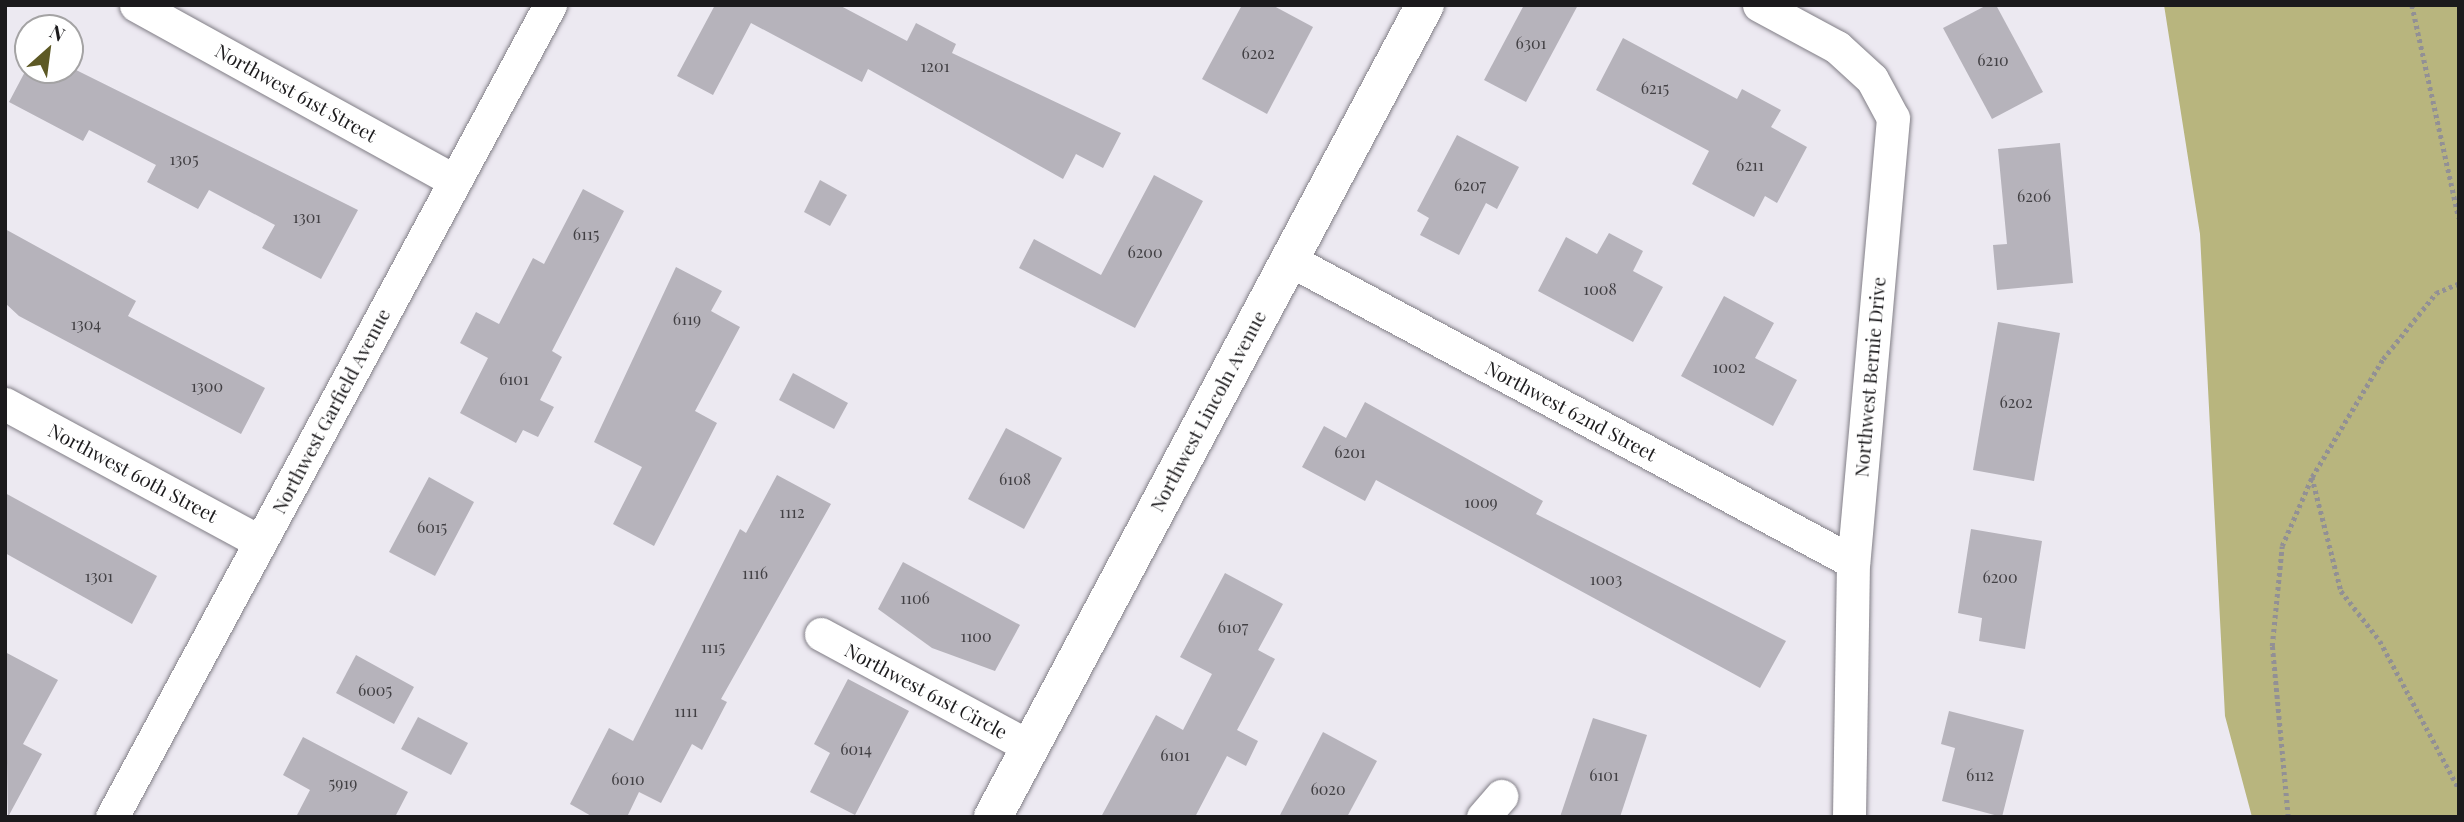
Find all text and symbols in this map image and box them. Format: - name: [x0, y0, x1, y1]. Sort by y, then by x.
- north arrow: [14, 14, 84, 84]
- text: N: [46, 18, 70, 47]
- house number: 6301: [1515, 33, 1547, 53]
- street label: Northwest 61st Street: [211, 39, 381, 147]
- house number: 6202: [1241, 43, 1275, 63]
- house number: 6210: [1977, 50, 2009, 70]
- house number: 1201: [920, 56, 950, 76]
- house number: 6215: [1641, 78, 1669, 98]
- house number: 1305: [169, 149, 199, 169]
- house number: 6211: [1736, 155, 1764, 175]
- house number: 6207: [1454, 175, 1486, 195]
- house number: 6206: [2017, 186, 2051, 206]
- house number: 1301: [293, 207, 321, 227]
- house number: 6115: [573, 224, 599, 244]
- house number: 6200: [1127, 242, 1163, 262]
- street label: Northwest Bernie Drive: [1850, 276, 1890, 478]
- house number: 1008: [1583, 279, 1617, 299]
- street label: Northwest Garfield Avenue: [267, 304, 395, 518]
- street label: Northwest Lincoln Avenue: [1145, 306, 1271, 516]
- house number: 6119: [673, 309, 701, 329]
- house number: 1304: [71, 314, 101, 334]
- street label: Northwest 62nd Street: [1481, 356, 1661, 466]
- house number: 1002: [1713, 357, 1745, 377]
- house number: 6101: [499, 369, 529, 389]
- house number: 1300: [191, 376, 223, 396]
- house number: 6202: [1999, 392, 2033, 412]
- street label: Northwest 60th Street: [44, 419, 222, 527]
- house number: 6201: [1334, 442, 1366, 462]
- house number: 6108: [999, 469, 1031, 489]
- house number: 1009: [1464, 492, 1498, 512]
- house number: 1112: [779, 502, 805, 522]
- house number: 6015: [417, 517, 447, 537]
- house number: 1116: [742, 563, 768, 583]
- house number: 1301: [85, 566, 113, 586]
- house number: 6200: [1982, 567, 2018, 587]
- house number: 1003: [1590, 569, 1622, 589]
- house number: 1106: [900, 588, 930, 608]
- house number: 6107: [1218, 617, 1248, 637]
- house number: 1100: [960, 626, 992, 646]
- house number: 1115: [701, 637, 725, 657]
- street label: Northwest 61st Circle: [841, 638, 1011, 744]
- house number: 6005: [358, 680, 392, 700]
- house number: 1111: [674, 701, 698, 721]
- house number: 6014: [840, 739, 872, 759]
- house number: 6101: [1160, 745, 1190, 765]
- house number: 6101: [1589, 765, 1619, 785]
- house number: 6112: [1966, 765, 1994, 785]
- house number: 6010: [611, 769, 645, 789]
- house number: 5919: [329, 773, 357, 793]
- house number: 6020: [1310, 779, 1346, 799]

